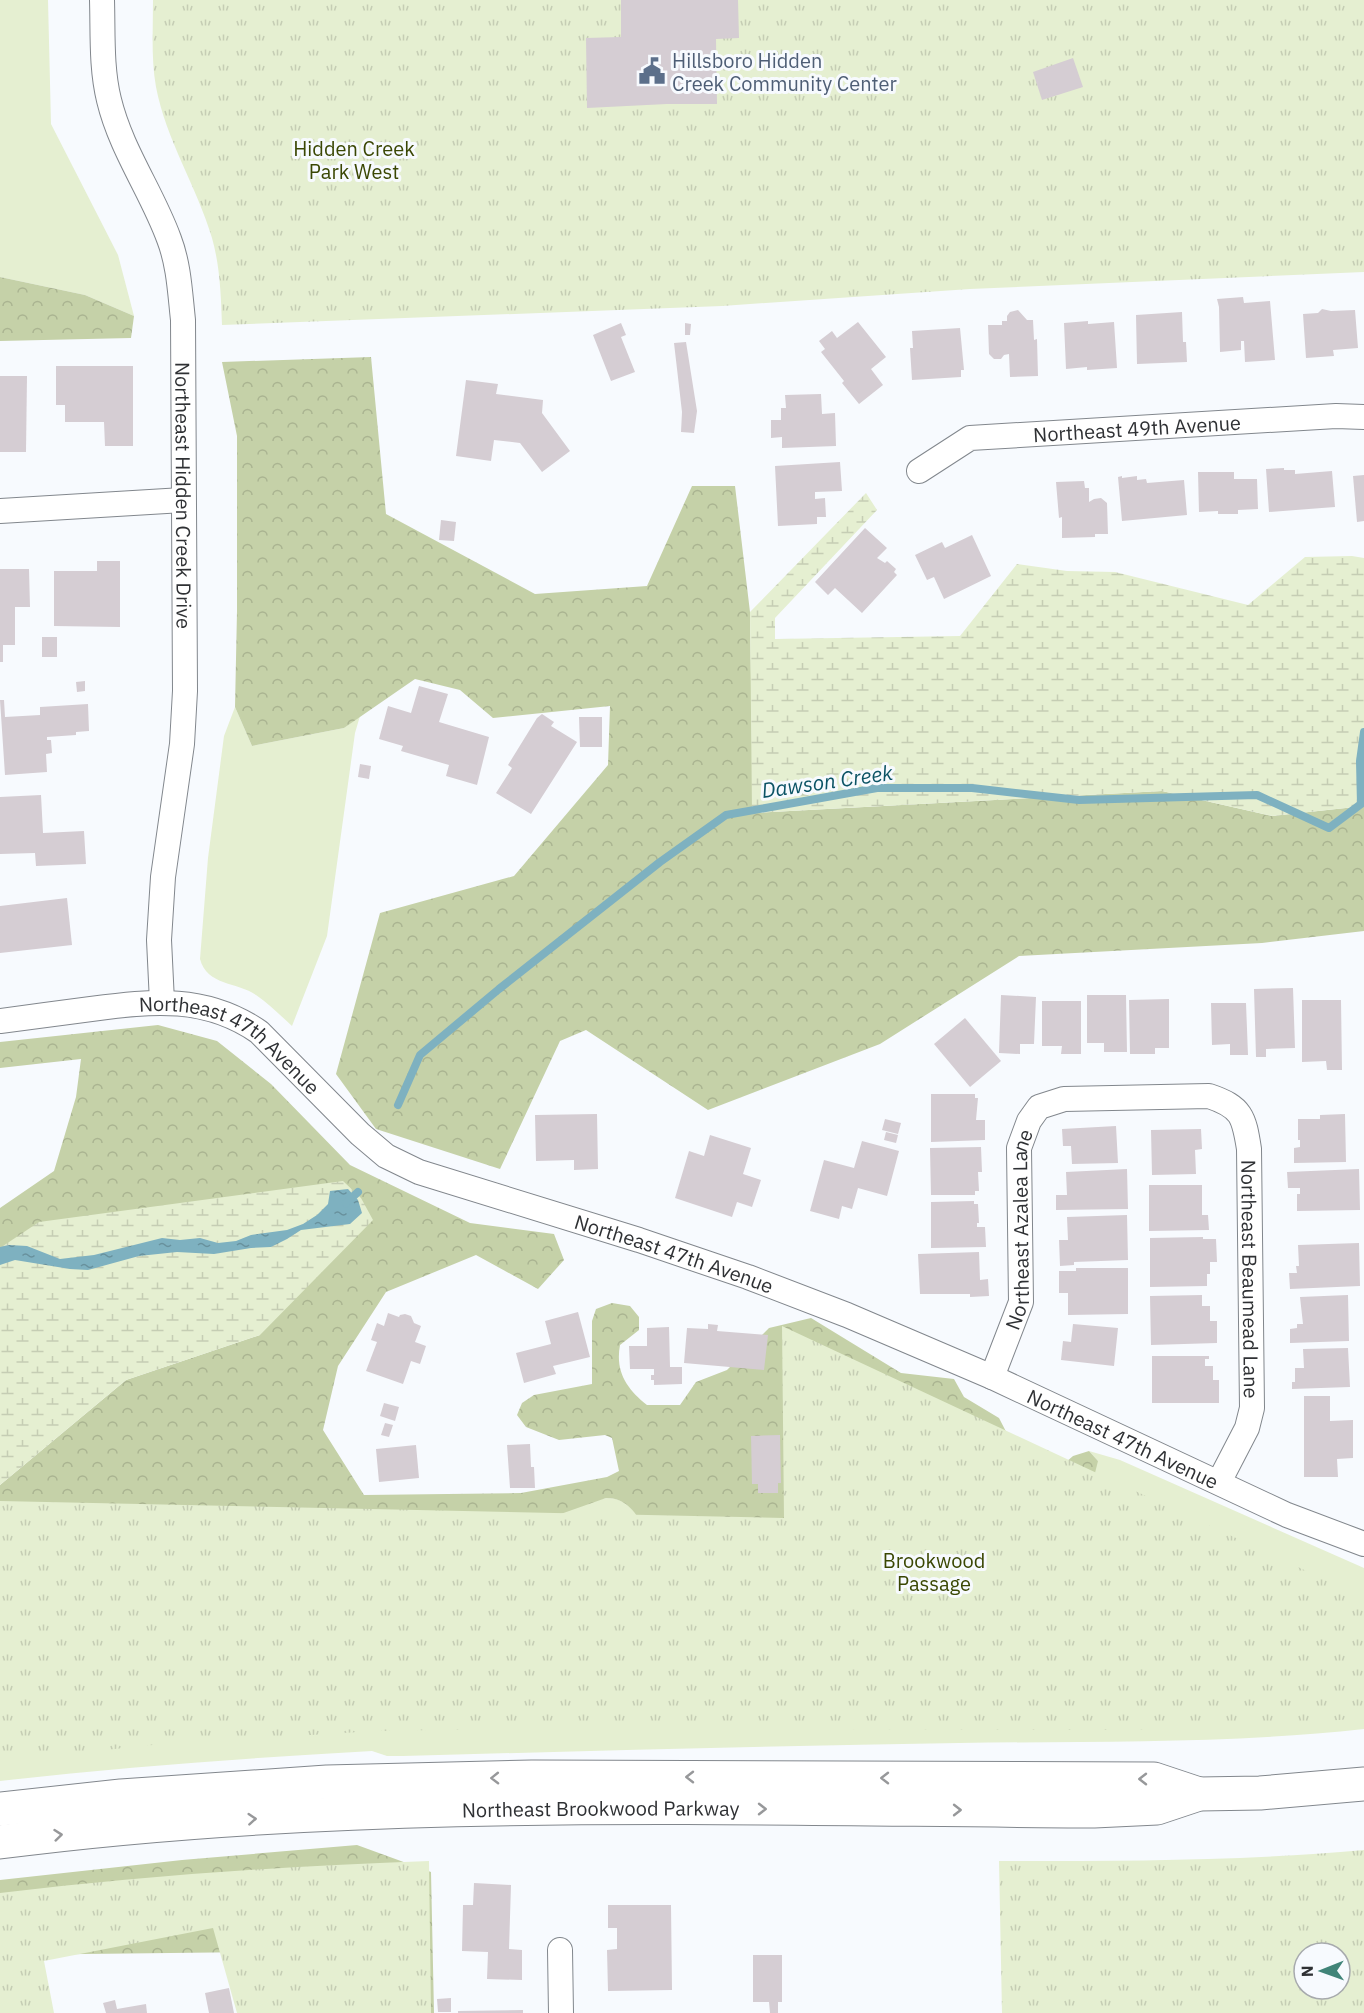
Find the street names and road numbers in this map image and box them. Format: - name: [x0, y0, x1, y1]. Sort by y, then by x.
- street label: Northeast Hidden Creek Drive: [170, 362, 198, 629]
- street label: Northeast 49th Avenue: [1032, 408, 1242, 448]
- street label: Northeast 47th Avenue: [138, 989, 326, 1100]
- street label: Northeast Azalea Lane: [998, 1125, 1038, 1333]
- street label: Northeast Beaumead Lane: [1236, 1159, 1265, 1399]
- street label: Northeast 47th Avenue: [571, 1207, 778, 1299]
- street label: Northeast 47th Avenue: [1023, 1382, 1223, 1495]
- street label: Northeast Brookwood Parkway: [461, 1794, 740, 1823]

